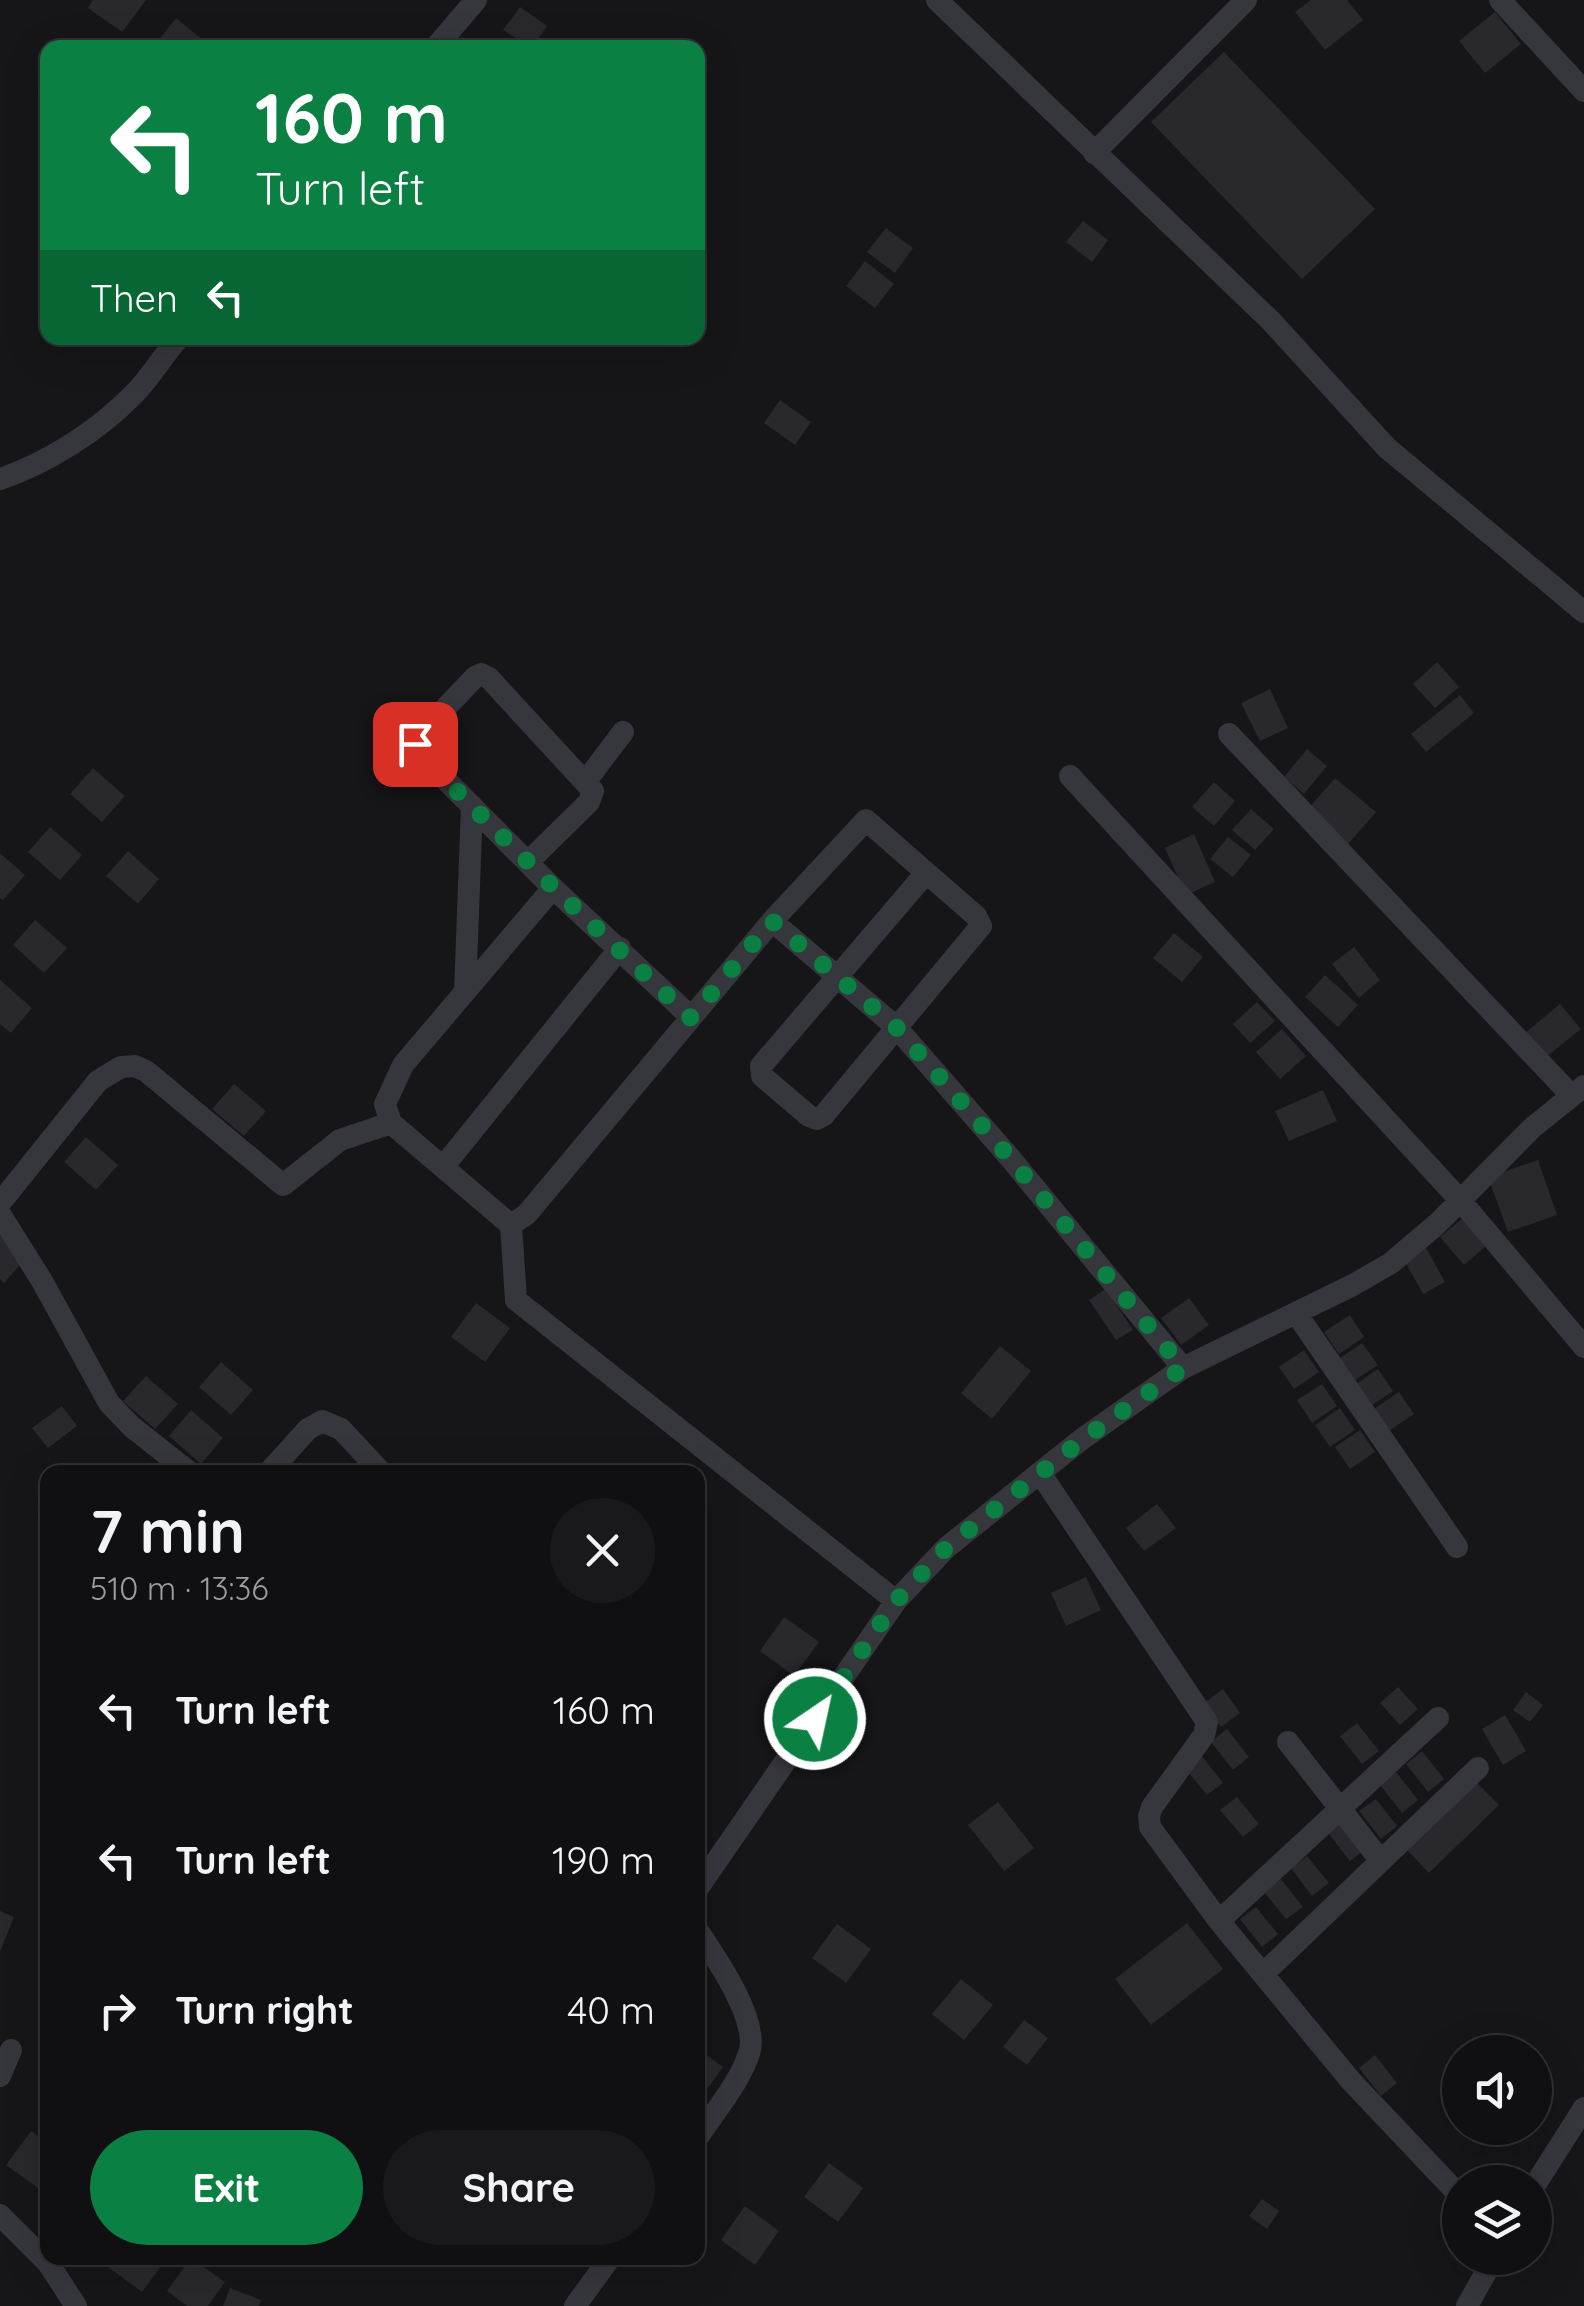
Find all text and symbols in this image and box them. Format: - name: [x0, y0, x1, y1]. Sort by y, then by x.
- text: 160 m: [255, 73, 448, 161]
- icon: left: [90, 80, 220, 210]
- text: Turn left: [255, 160, 425, 216]
- icon: left: [198, 270, 253, 325]
- text: Then: [90, 274, 178, 322]
- pin: [373, 702, 458, 787]
- icon: arrive: [388, 717, 443, 772]
- text: 7 min: [90, 1493, 245, 1568]
- button: close: [550, 1498, 655, 1603]
- text: 510 m · 13:36: [90, 1568, 269, 1608]
- position arrow: [763, 1667, 867, 1771]
- icon: left: [90, 1683, 145, 1738]
- text: Turn left: [175, 1686, 331, 1734]
- text: 160 m: [553, 1686, 655, 1734]
- icon: left: [90, 1833, 145, 1888]
- text: Turn left: [175, 1836, 331, 1884]
- text: 190 m: [552, 1836, 655, 1884]
- icon: right: [90, 1983, 145, 2038]
- text: Turn right: [175, 1986, 354, 2034]
- text: 40 m: [567, 1986, 655, 2034]
- map controls: [1442, 2035, 1552, 2275]
- button: sound: [1442, 2035, 1552, 2145]
- button: Exit: [90, 2130, 363, 2245]
- button: Share: [383, 2130, 655, 2245]
- button: layers: [1442, 2165, 1552, 2275]

